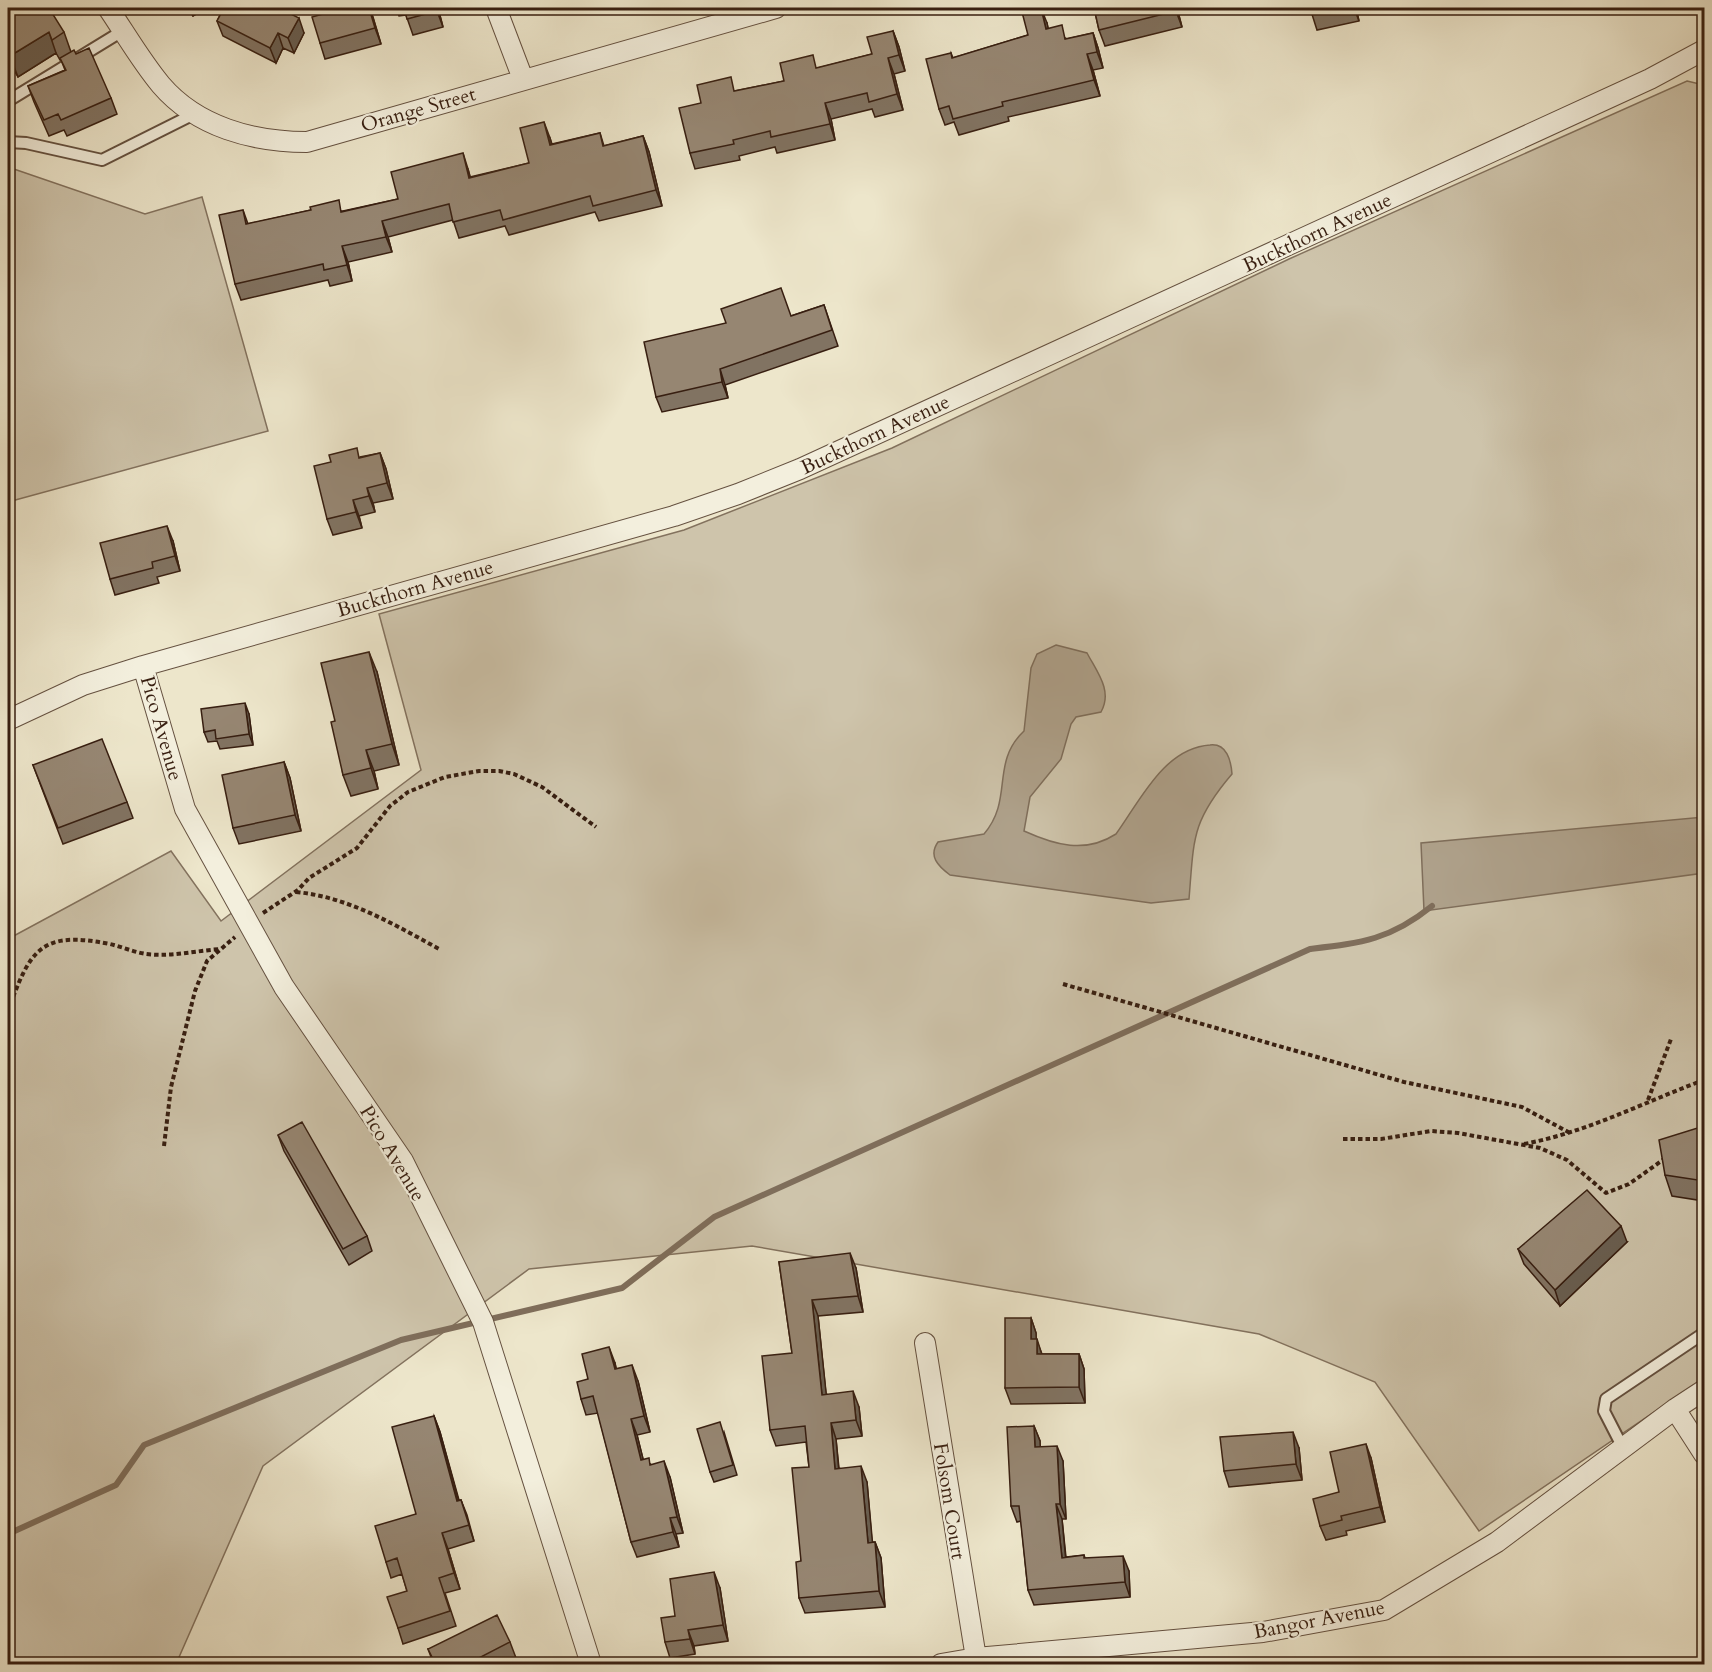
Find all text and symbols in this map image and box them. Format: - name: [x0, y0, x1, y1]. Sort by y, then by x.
- street label: Orange Street: [358, 80, 479, 139]
- street label: Buckthorn Avenue: [1238, 186, 1396, 279]
- street label: Buckthorn Avenue: [796, 388, 954, 481]
- street label: Buckthorn Avenue: [334, 553, 496, 624]
- street label: Pico Avenue: [134, 673, 189, 784]
- street label: Pico Avenue: [353, 1100, 432, 1206]
- street label: Folsom Court: [927, 1441, 972, 1562]
- street label: Bangor Avenue: [1251, 1594, 1387, 1645]

